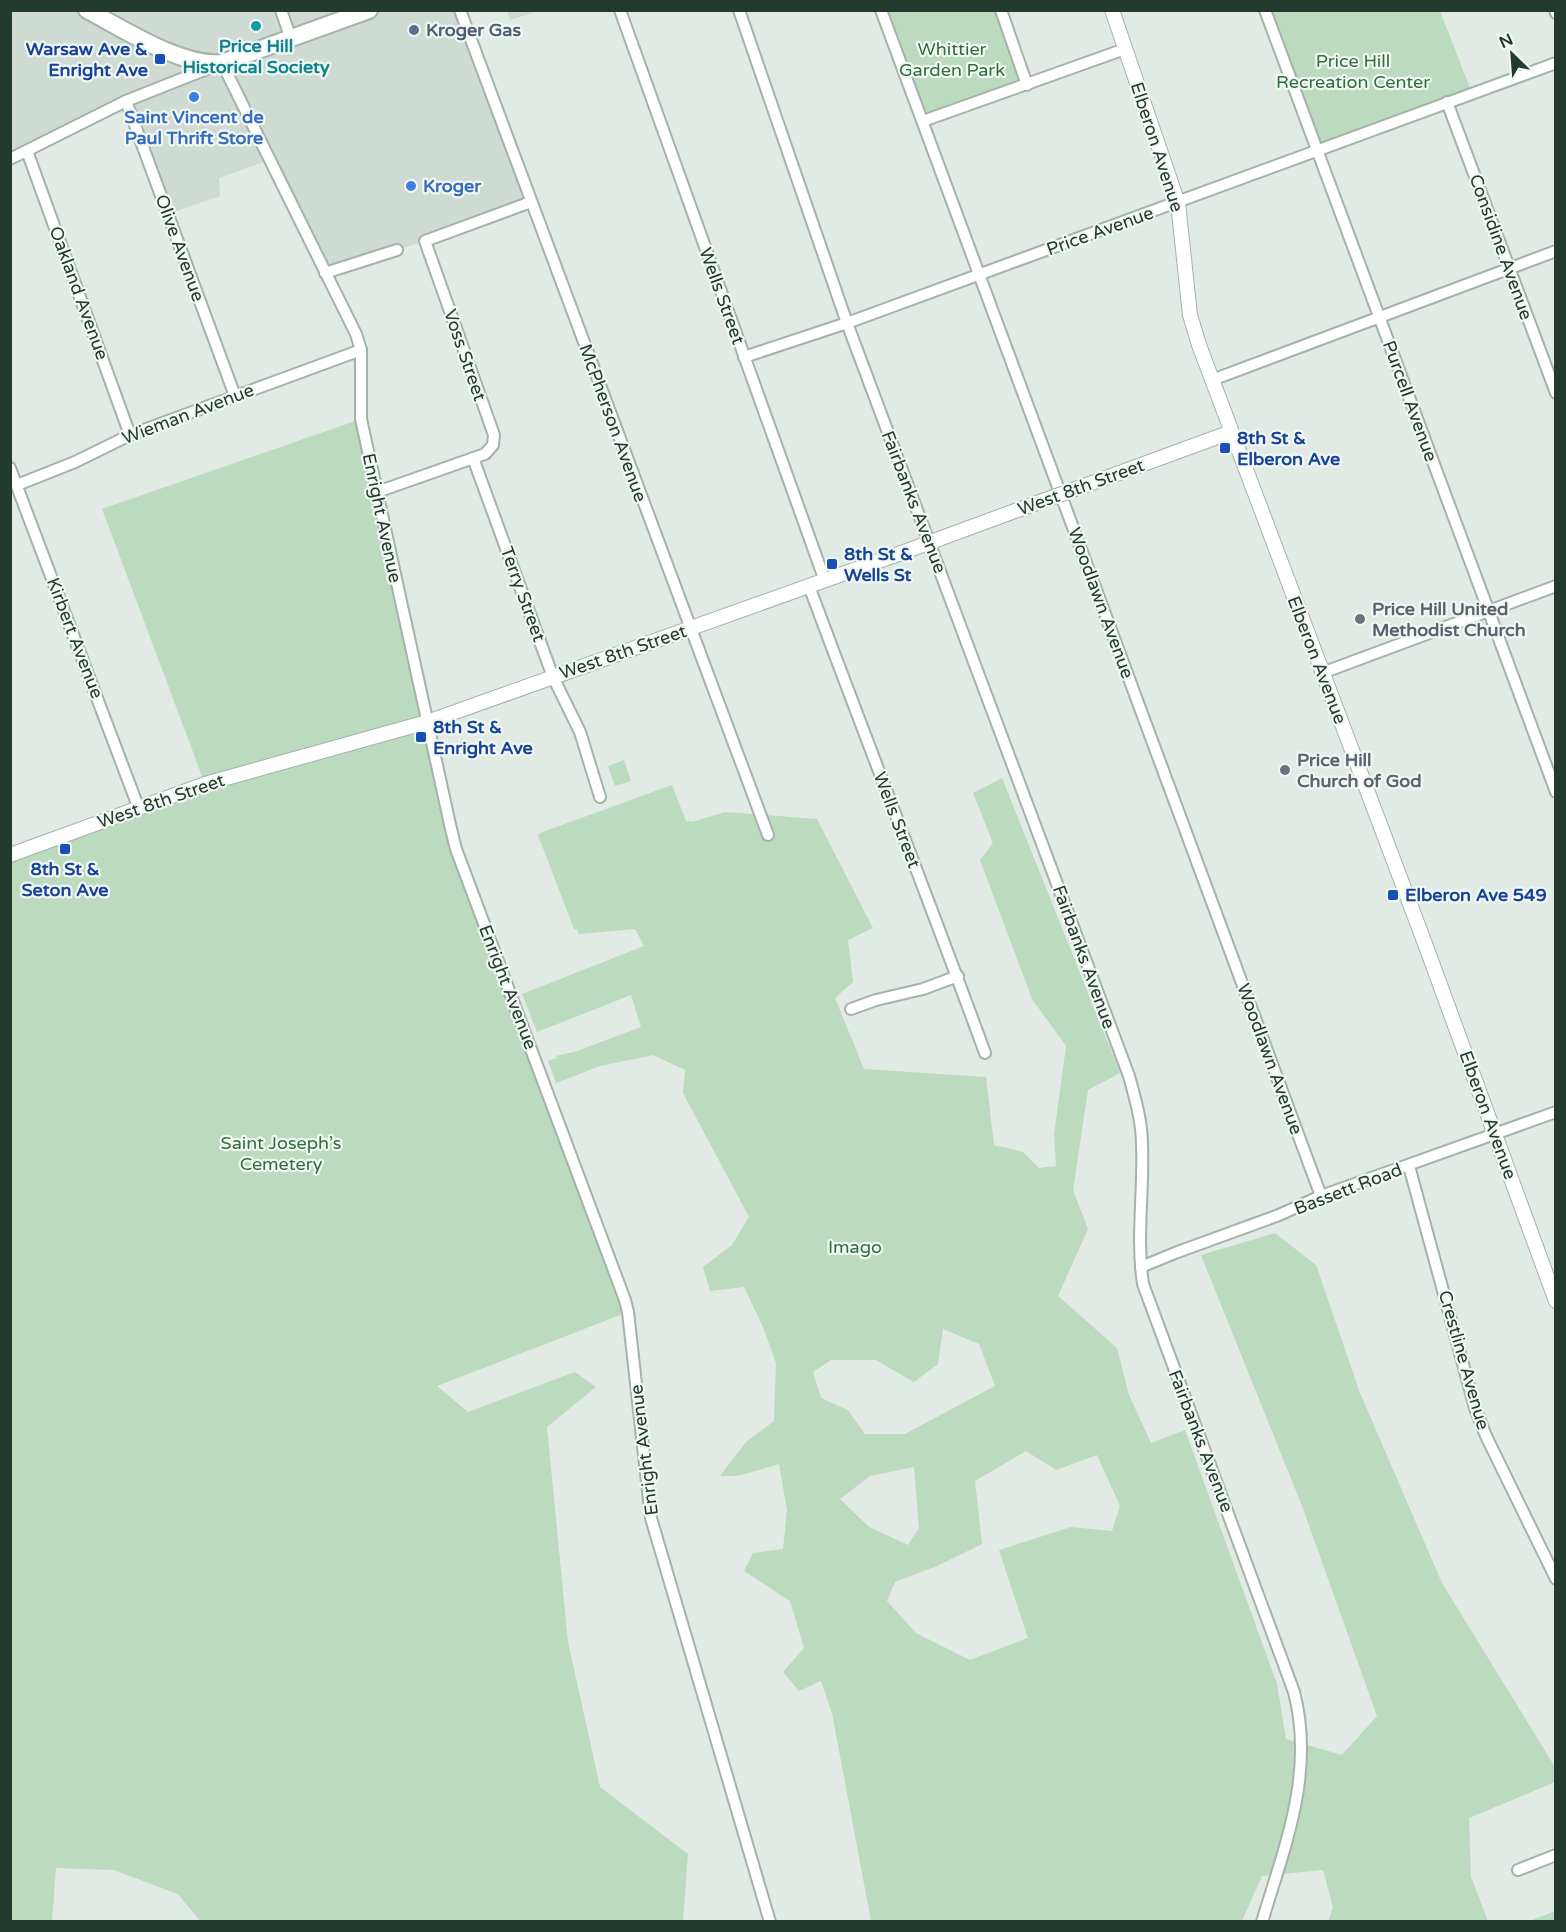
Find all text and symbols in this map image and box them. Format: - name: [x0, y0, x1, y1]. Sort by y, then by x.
- marker: Price Hill Historical Society: [249, 19, 263, 33]
- place label: Kroger Gas: [426, 19, 521, 41]
- marker: Kroger Gas: [407, 23, 421, 37]
- north arrow: [1482, 24, 1542, 84]
- text: N: [1496, 30, 1516, 53]
- place label: Price Hill Historical Society: [182, 35, 330, 78]
- place label: Warsaw Ave & Enright Ave: [26, 38, 148, 81]
- park label: Whittier Garden Park: [899, 38, 1005, 81]
- park label: Price Hill Recreation Center: [1276, 50, 1430, 93]
- marker: Warsaw Ave & Enright Ave: [153, 52, 167, 66]
- street label: Elberon Avenue: [1126, 79, 1188, 215]
- marker: Saint Vincent de Paul Thrift Store: [187, 90, 201, 104]
- place label: Saint Vincent de Paul Thrift Store: [124, 106, 264, 149]
- street label: Considine Avenue: [1464, 171, 1538, 323]
- place label: Kroger: [423, 175, 482, 197]
- marker: Kroger: [404, 179, 418, 193]
- street label: Olive Avenue: [150, 192, 210, 304]
- street label: Price Avenue: [1044, 201, 1156, 261]
- street label: Oakland Avenue: [45, 223, 113, 363]
- street label: Wells Street: [694, 245, 750, 347]
- street label: Voss Street: [439, 306, 491, 404]
- street label: Purcell Avenue: [1378, 337, 1442, 465]
- street label: McPherson Avenue: [574, 341, 652, 505]
- street label: Wieman Avenue: [119, 379, 257, 449]
- place label: 8th St & Elberon Ave: [1237, 427, 1340, 470]
- street label: Fairbanks Avenue: [877, 428, 951, 576]
- marker: 8th St & Elberon Ave: [1218, 441, 1232, 455]
- street label: Enright Avenue: [358, 451, 406, 585]
- street label: West 8th Street: [1015, 454, 1147, 520]
- street label: Woodlawn Avenue: [1063, 524, 1139, 682]
- street label: Terry Street: [496, 543, 550, 645]
- place label: 8th St & Wells St: [844, 543, 913, 586]
- marker: 8th St & Wells St: [825, 557, 839, 571]
- street label: Kirbert Avenue: [42, 574, 108, 702]
- street label: Elberon Avenue: [1283, 593, 1351, 727]
- place label: Price Hill United Methodist Church: [1372, 598, 1526, 641]
- marker: Price Hill United Methodist Church: [1353, 612, 1367, 626]
- street label: West 8th Street: [557, 620, 690, 684]
- place label: 8th St & Enright Ave: [433, 716, 533, 759]
- marker: 8th St & Enright Ave: [414, 730, 428, 744]
- place label: Price Hill Church of God: [1297, 749, 1422, 792]
- marker: Price Hill Church of God: [1278, 763, 1292, 777]
- street label: West 8th Street: [95, 769, 228, 833]
- street label: Wells Street: [869, 769, 925, 871]
- marker: 8th St & Seton Ave: [58, 842, 72, 856]
- place label: 8th St & Seton Ave: [22, 858, 109, 901]
- street label: Fairbanks Avenue: [1048, 882, 1120, 1032]
- place label: Elberon Ave 549: [1405, 884, 1547, 906]
- marker: Elberon Ave 549: [1386, 888, 1400, 902]
- street label: Enright Avenue: [474, 922, 542, 1052]
- street label: Woodlawn Avenue: [1232, 980, 1308, 1138]
- street label: Elberon Avenue: [1455, 1048, 1521, 1182]
- park label: Saint Joseph’s Cemetery: [221, 1132, 341, 1175]
- street label: Bassett Road: [1291, 1158, 1405, 1220]
- park label: Imago: [828, 1236, 882, 1258]
- street label: Crestline Avenue: [1434, 1288, 1494, 1432]
- street label: Fairbanks Avenue: [1164, 1367, 1238, 1515]
- street label: Enright Avenue: [625, 1383, 663, 1517]

